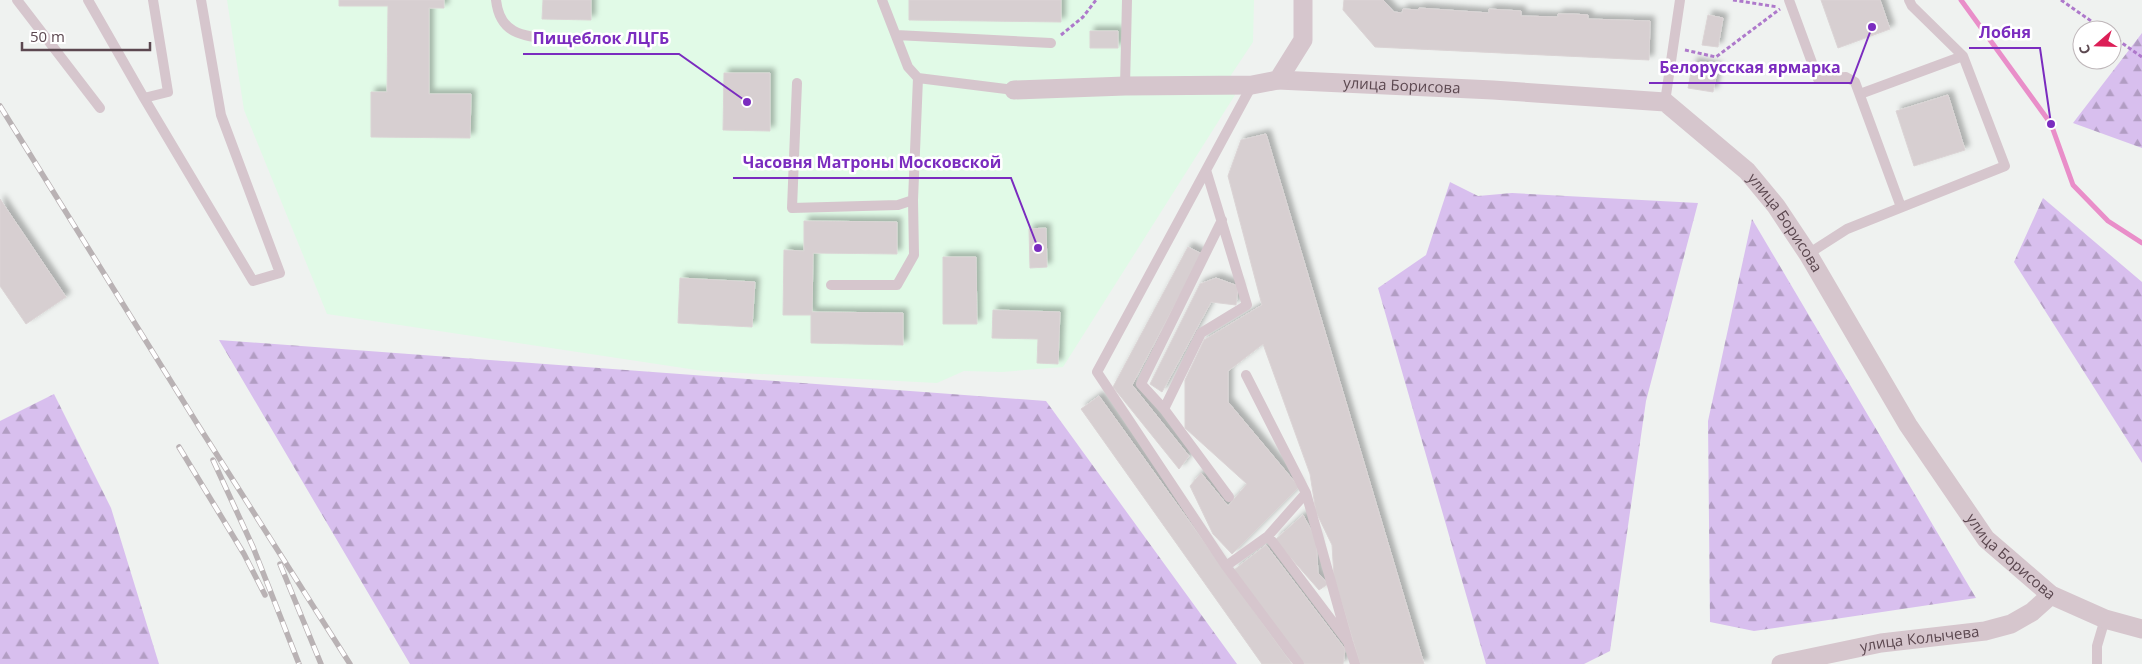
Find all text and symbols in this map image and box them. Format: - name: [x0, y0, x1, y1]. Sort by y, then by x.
- callout: Лобня: [1969, 17, 2040, 48]
- scale bar: [22, 20, 150, 52]
- north arrow: [2072, 20, 2122, 70]
- text: Лобня: [1979, 21, 2031, 43]
- callout: Пищеблок ЛЦГБ: [523, 23, 679, 54]
- text: 50 m: [30, 26, 65, 46]
- text: Пищеблок ЛЦГБ: [533, 27, 669, 49]
- text: С: [2074, 42, 2095, 57]
- callout: Белорусская ярмарка: [1649, 52, 1851, 83]
- text: Белорусская ярмарка: [1659, 56, 1841, 78]
- street label: улица Борисова: [1343, 72, 1461, 97]
- callout: Часовня Матроны Московской: [733, 147, 1011, 178]
- text: Часовня Матроны Московской: [743, 151, 1001, 173]
- street label: улица Борисова: [1744, 168, 1827, 276]
- street label: улица Борисова: [1962, 509, 2060, 604]
- street label: улица Колычева: [1858, 621, 1980, 656]

